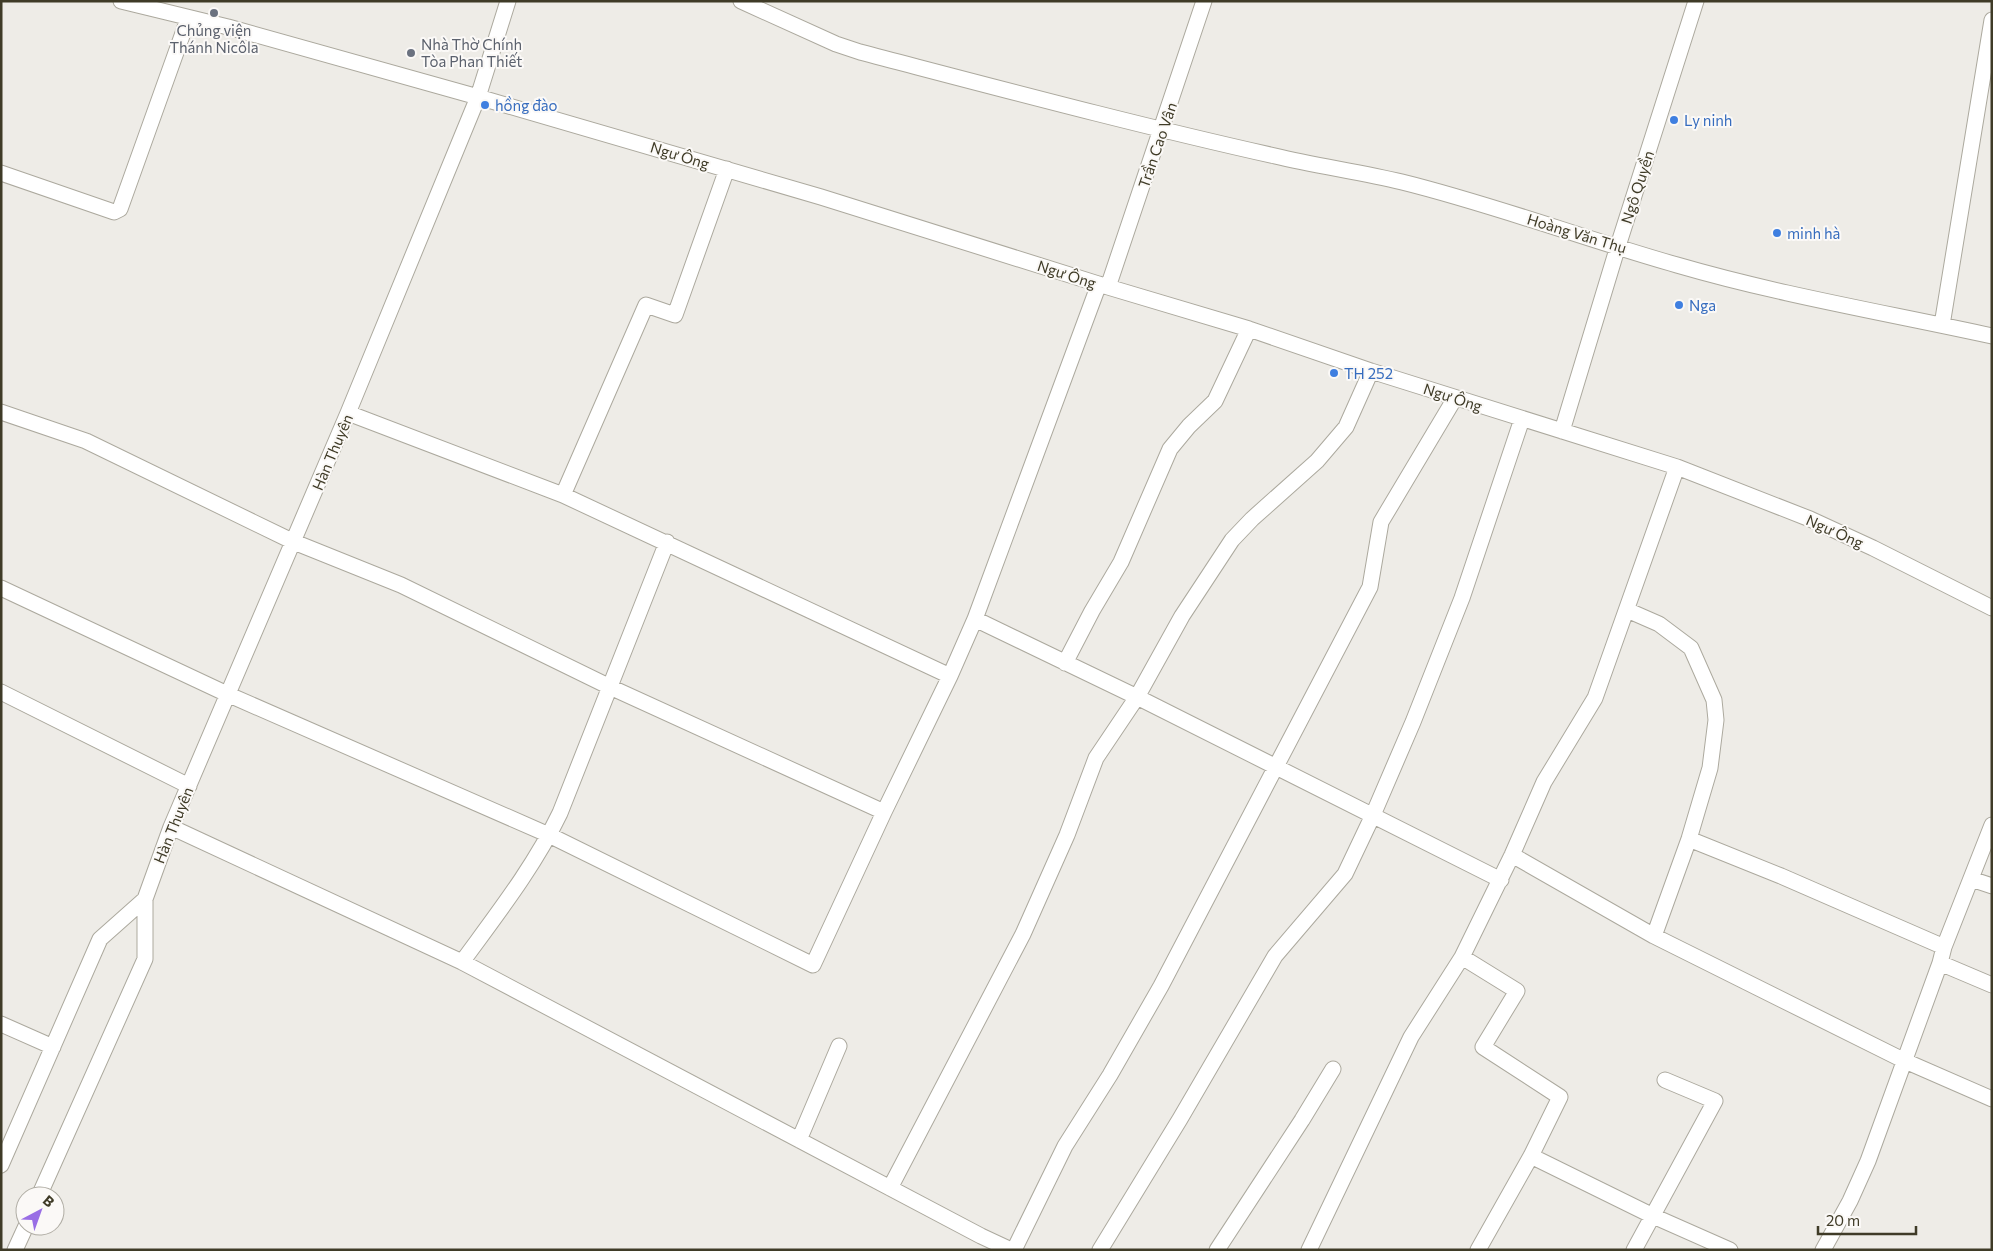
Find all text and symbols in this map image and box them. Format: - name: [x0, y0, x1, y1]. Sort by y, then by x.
- marker: Chủng viện Thánh Nicôla: [208, 7, 220, 19]
- place label: Chủng viện Thánh Nicôla: [169, 21, 259, 56]
- place label: Nhà Thờ Chính Tòa Phan Thiết: [421, 35, 522, 70]
- marker: Nhà Thờ Chính Tòa Phan Thiết: [405, 47, 417, 59]
- place label: hồng đào: [495, 96, 558, 114]
- marker: hồng đào: [479, 99, 491, 111]
- street label: Trần Cao Vân: [1134, 100, 1180, 190]
- place label: Ly ninh: [1684, 111, 1732, 129]
- marker: Ly ninh: [1668, 114, 1680, 126]
- street label: Ngư Ông: [648, 137, 712, 173]
- street label: Ngô Quyền: [1617, 148, 1657, 226]
- street label: Hoàng Văn Thụ: [1525, 209, 1629, 257]
- place label: minh hà: [1787, 224, 1840, 242]
- marker: minh hà: [1771, 227, 1783, 239]
- street label: Ngư Ông: [1035, 255, 1099, 292]
- place label: Nga: [1689, 296, 1716, 314]
- marker: Nga: [1673, 299, 1685, 311]
- place label: TH 252: [1344, 364, 1393, 382]
- marker: TH 252: [1328, 367, 1340, 379]
- street label: Ngư Ông: [1421, 378, 1485, 415]
- street label: Hàn Thuyên: [308, 411, 356, 493]
- street label: Ngư Ông: [1804, 509, 1867, 552]
- street label: Hàn Thuyên: [149, 784, 197, 866]
- north arrow: [15, 1186, 65, 1236]
- text: B: [40, 1191, 58, 1210]
- scale bar: [1818, 1204, 1916, 1236]
- text: 20 m: [1826, 1211, 1860, 1229]

